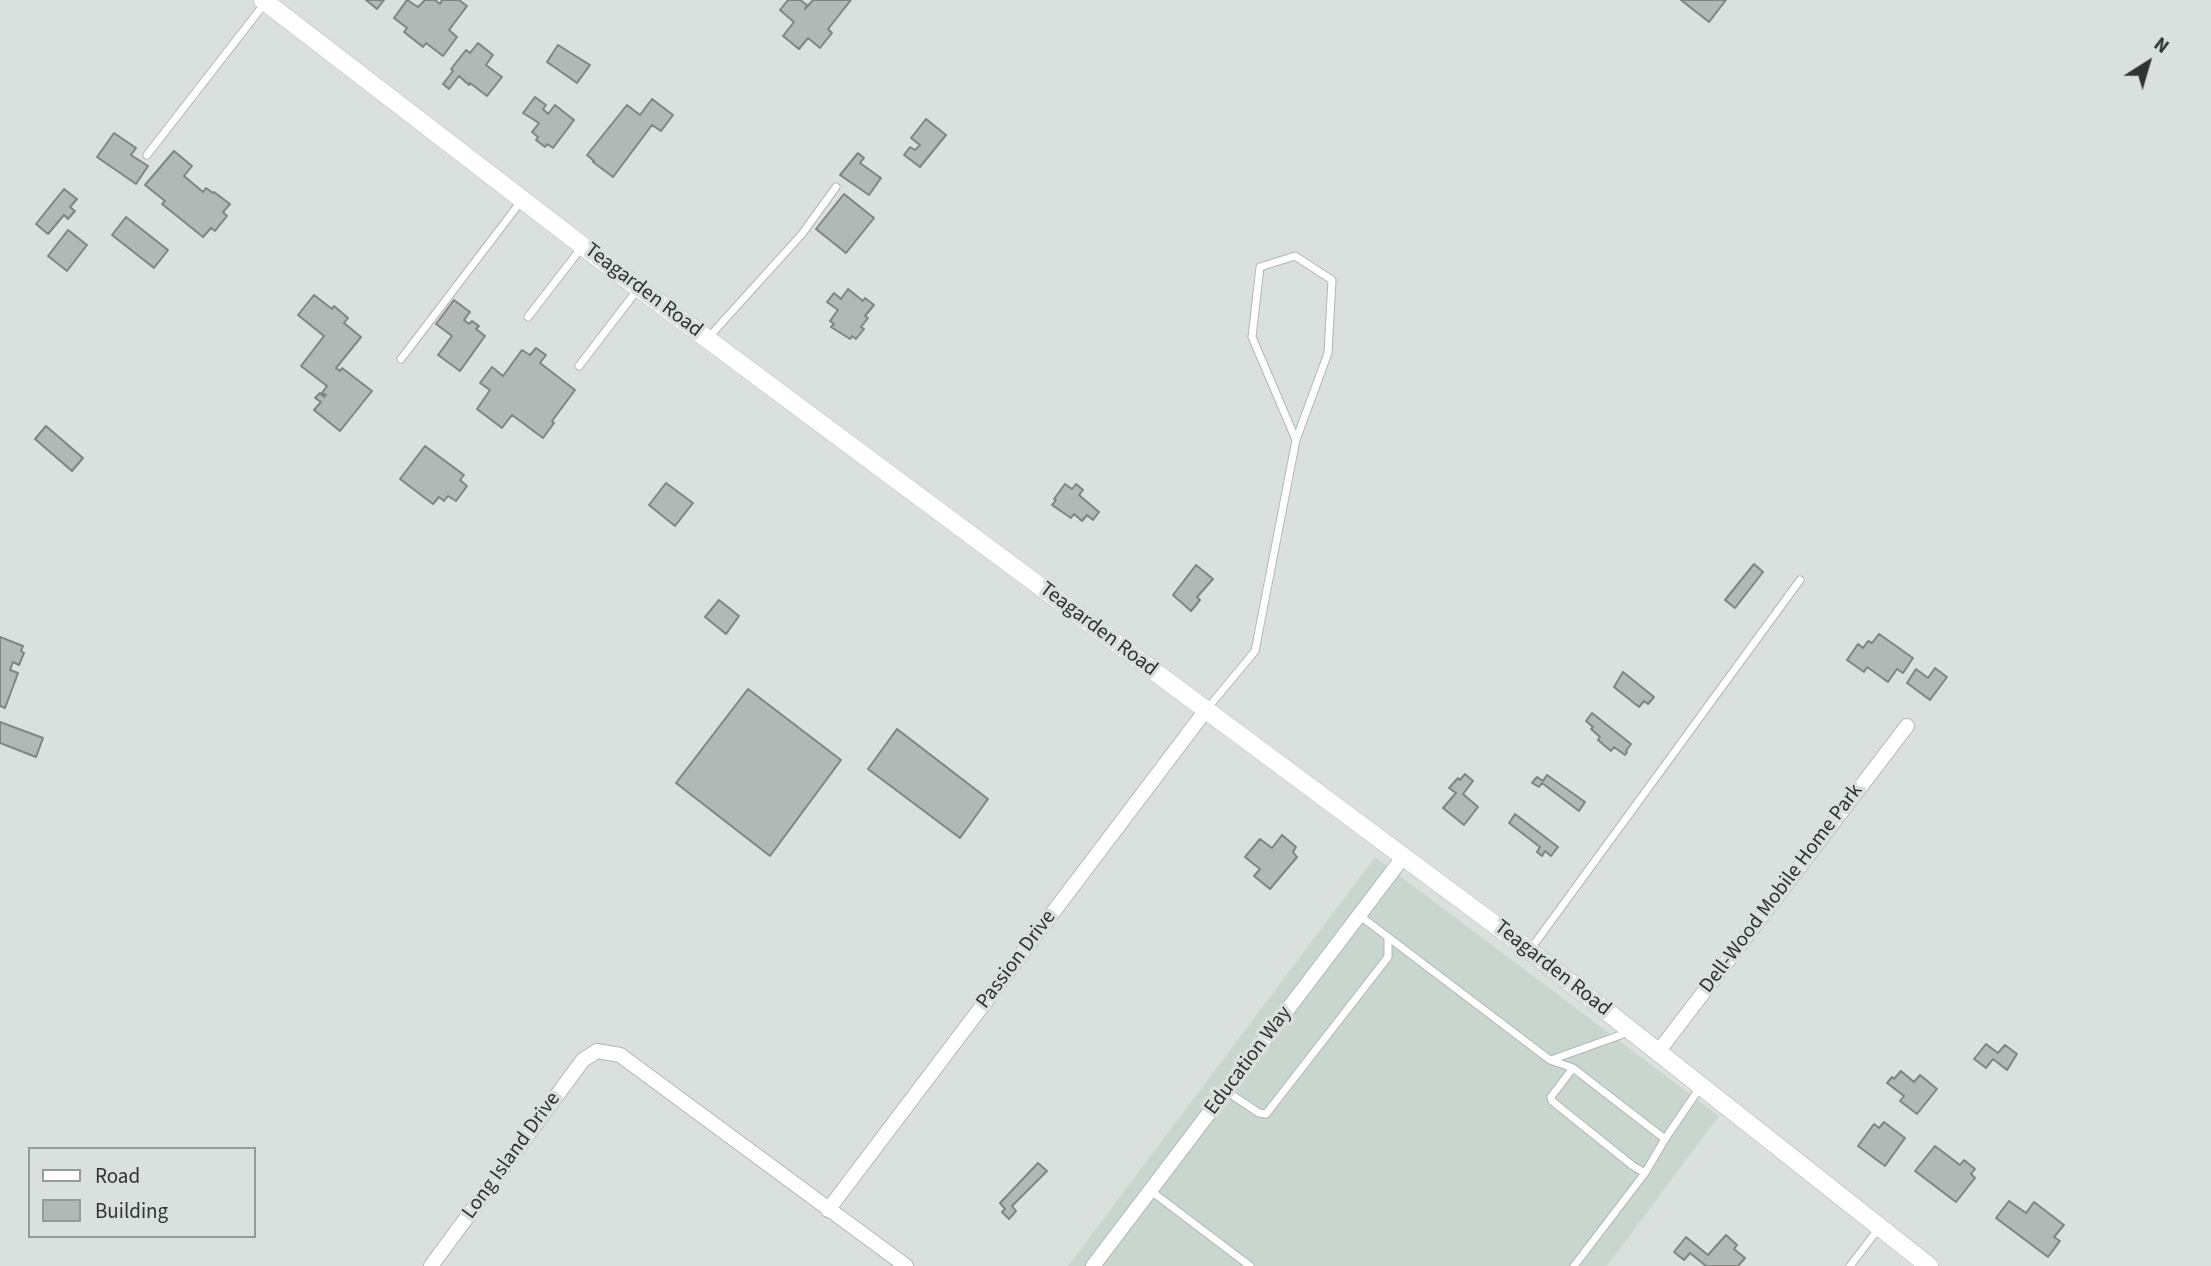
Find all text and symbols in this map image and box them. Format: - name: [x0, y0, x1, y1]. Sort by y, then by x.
- north arrow: [2113, 28, 2183, 98]
- text: N: [2148, 31, 2174, 60]
- street label: Teagarden Road: [579, 238, 707, 344]
- street label: Teagarden Road: [1034, 577, 1162, 683]
- street label: Dell-Wood Mobile Home Park: [1695, 779, 1869, 999]
- street label: Passion Drive: [972, 906, 1062, 1014]
- street label: Teagarden Road: [1489, 916, 1615, 1022]
- street label: Education Way: [1200, 1002, 1298, 1120]
- street label: Long Island Drive: [458, 1088, 566, 1224]
- legend: [28, 1147, 256, 1238]
- text: Road: [95, 1161, 140, 1191]
- text: Building: [95, 1196, 168, 1226]

